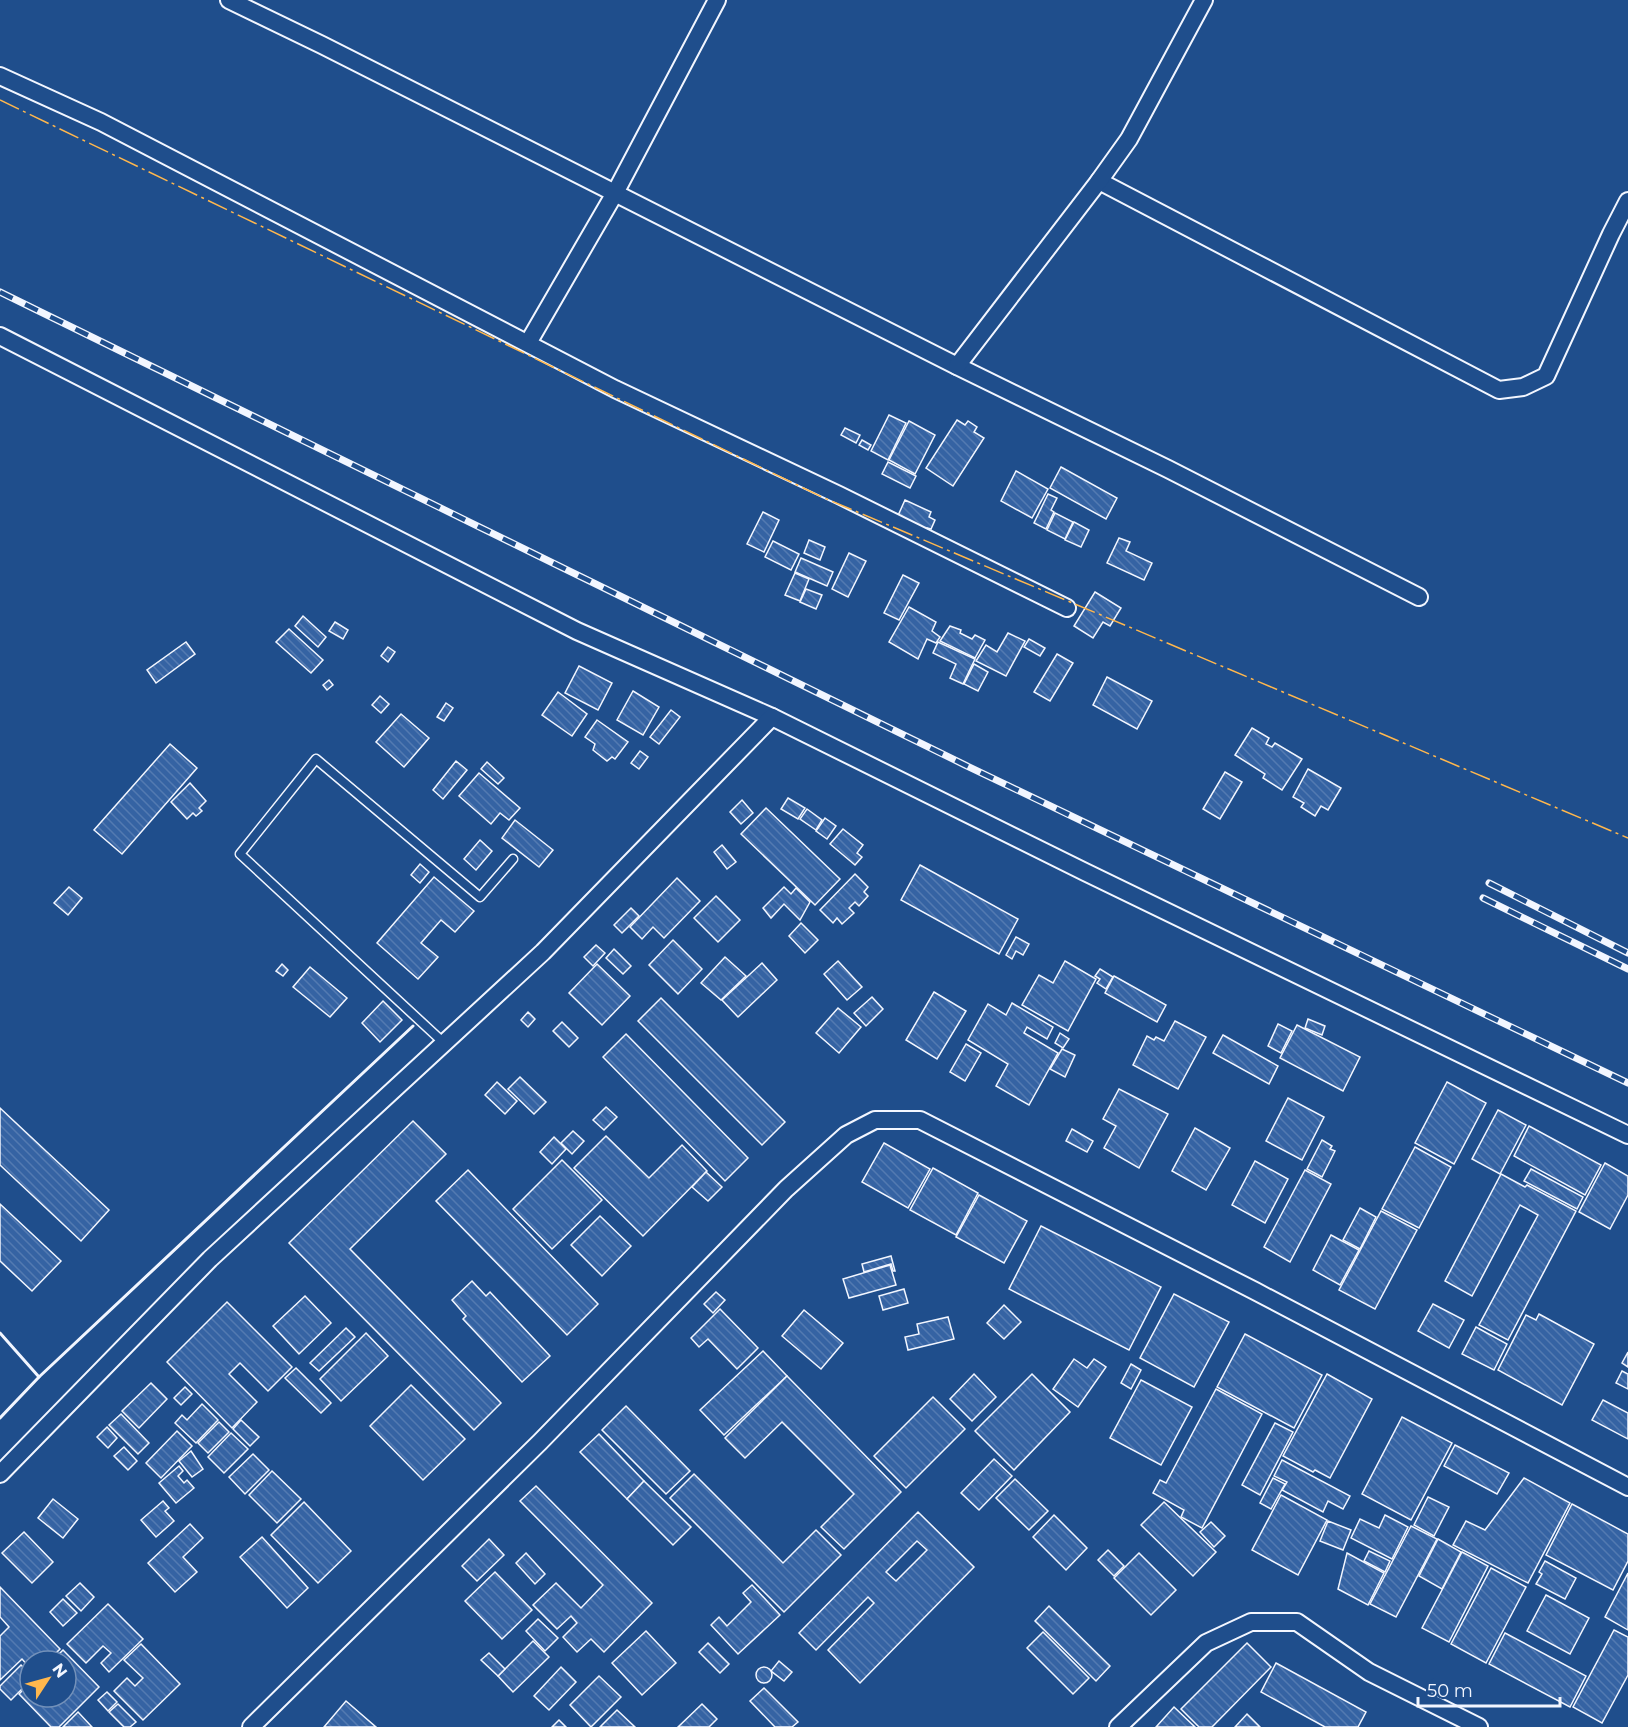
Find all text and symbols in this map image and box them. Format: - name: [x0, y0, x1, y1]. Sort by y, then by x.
- north arrow: [18, 1649, 78, 1709]
- text: N: [48, 1660, 71, 1681]
- scale bar: [1418, 1670, 1560, 1708]
- text: 50 m: [1427, 1680, 1473, 1702]

